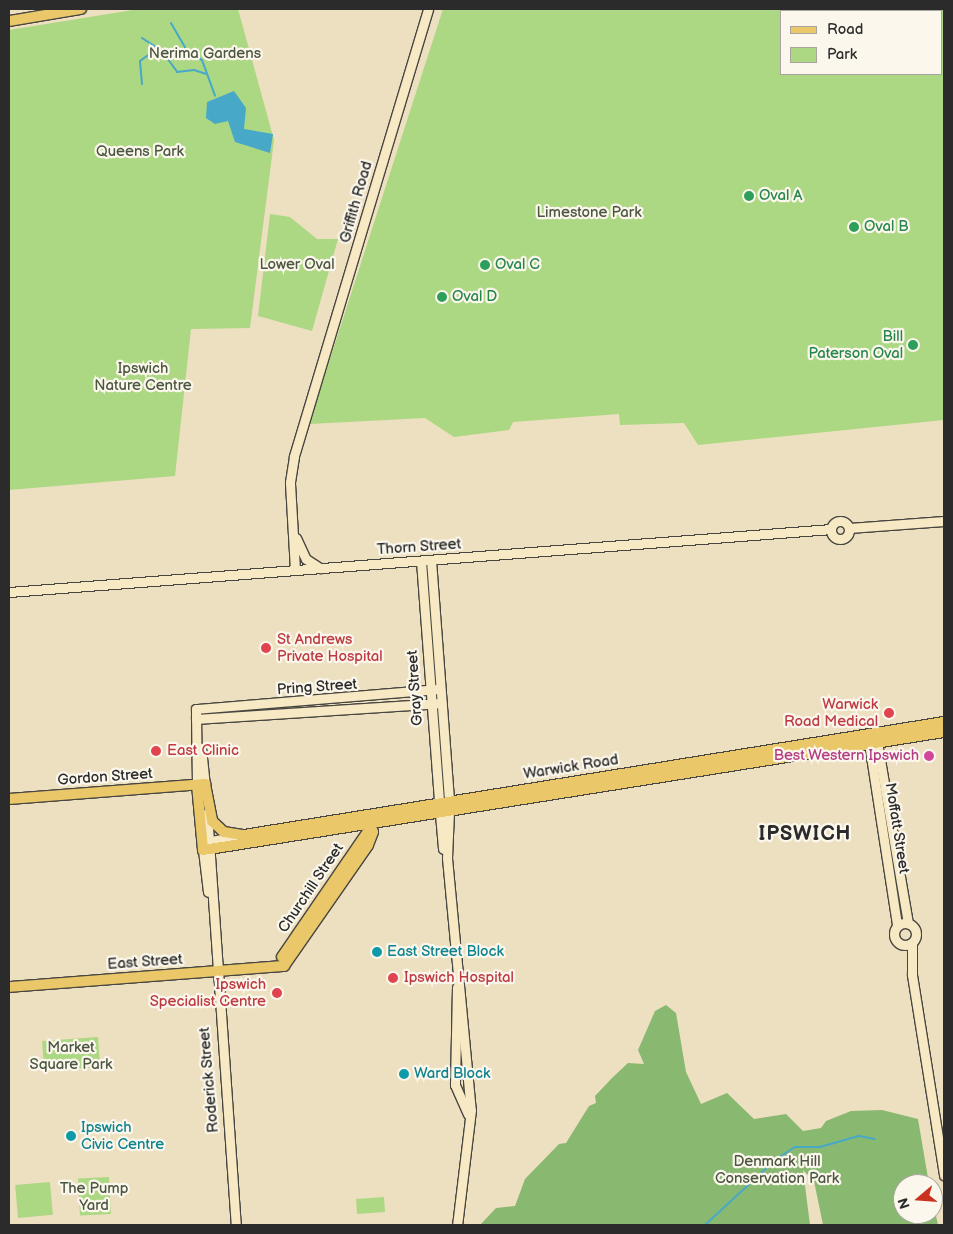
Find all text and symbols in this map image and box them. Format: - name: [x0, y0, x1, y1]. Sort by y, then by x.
- legend: [780, 10, 943, 75]
- text: Road: [827, 20, 863, 39]
- park label: Nerima Gardens: [149, 45, 261, 63]
- text: Park: [827, 45, 857, 64]
- park label: Queens Park: [96, 143, 184, 161]
- street label: Griffith Road: [336, 159, 376, 245]
- place label: Oval A: [759, 187, 803, 205]
- marker: Oval A: [743, 190, 755, 202]
- park label: Limestone Park: [536, 204, 642, 222]
- place label: Oval B: [864, 218, 909, 236]
- marker: Oval B: [848, 221, 860, 233]
- park label: Lower Oval: [259, 256, 335, 274]
- place label: Oval C: [495, 256, 540, 274]
- marker: Oval C: [479, 259, 491, 271]
- place label: Oval D: [452, 288, 497, 306]
- marker: Oval D: [436, 291, 448, 303]
- place label: Bill Paterson Oval: [808, 327, 903, 362]
- marker: Bill Paterson Oval: [907, 339, 919, 351]
- park label: Ipswich Nature Centre: [94, 359, 192, 394]
- street label: Thorn Street: [376, 535, 462, 559]
- place label: St Andrews Private Hospital: [277, 630, 383, 665]
- marker: St Andrews Private Hospital: [259, 641, 273, 655]
- street label: Gray Street: [403, 649, 427, 727]
- street label: Pring Street: [276, 675, 358, 699]
- place label: Warwick Road Medical: [784, 695, 878, 730]
- marker: Warwick Road Medical: [882, 706, 896, 720]
- place label: East Clinic: [167, 742, 239, 760]
- marker: East Clinic: [149, 744, 163, 758]
- place label: Best Western Ipswich: [773, 747, 919, 765]
- marker: Best Western Ipswich: [923, 750, 935, 762]
- street label: Warwick Road: [522, 751, 620, 783]
- street label: Gordon Street: [57, 765, 153, 789]
- street label: Moffatt Street: [881, 781, 913, 875]
- district label: IPSWICH: [758, 822, 852, 846]
- street label: Churchill Street: [274, 840, 348, 936]
- place label: East Street Block: [387, 943, 504, 961]
- marker: East Street Block: [371, 946, 383, 958]
- street label: East Street: [107, 950, 183, 974]
- place label: Ipswich Hospital: [404, 969, 514, 987]
- marker: Ipswich Hospital: [386, 971, 400, 985]
- place label: Ipswich Specialist Centre: [150, 975, 266, 1010]
- marker: Ipswich Specialist Centre: [270, 986, 284, 1000]
- street label: Roderick Street: [195, 1026, 223, 1134]
- park label: Market Square Park: [30, 1038, 112, 1073]
- place label: Ward Block: [414, 1065, 490, 1083]
- marker: Ward Block: [398, 1068, 410, 1080]
- place label: Ipswich Civic Centre: [81, 1118, 164, 1153]
- marker: Ipswich Civic Centre: [65, 1130, 77, 1142]
- park label: Denmark Hill Conservation Park: [715, 1152, 839, 1187]
- north arrow: [893, 1174, 943, 1224]
- park label: The Pump Yard: [60, 1179, 128, 1214]
- text: N: [895, 1196, 914, 1211]

